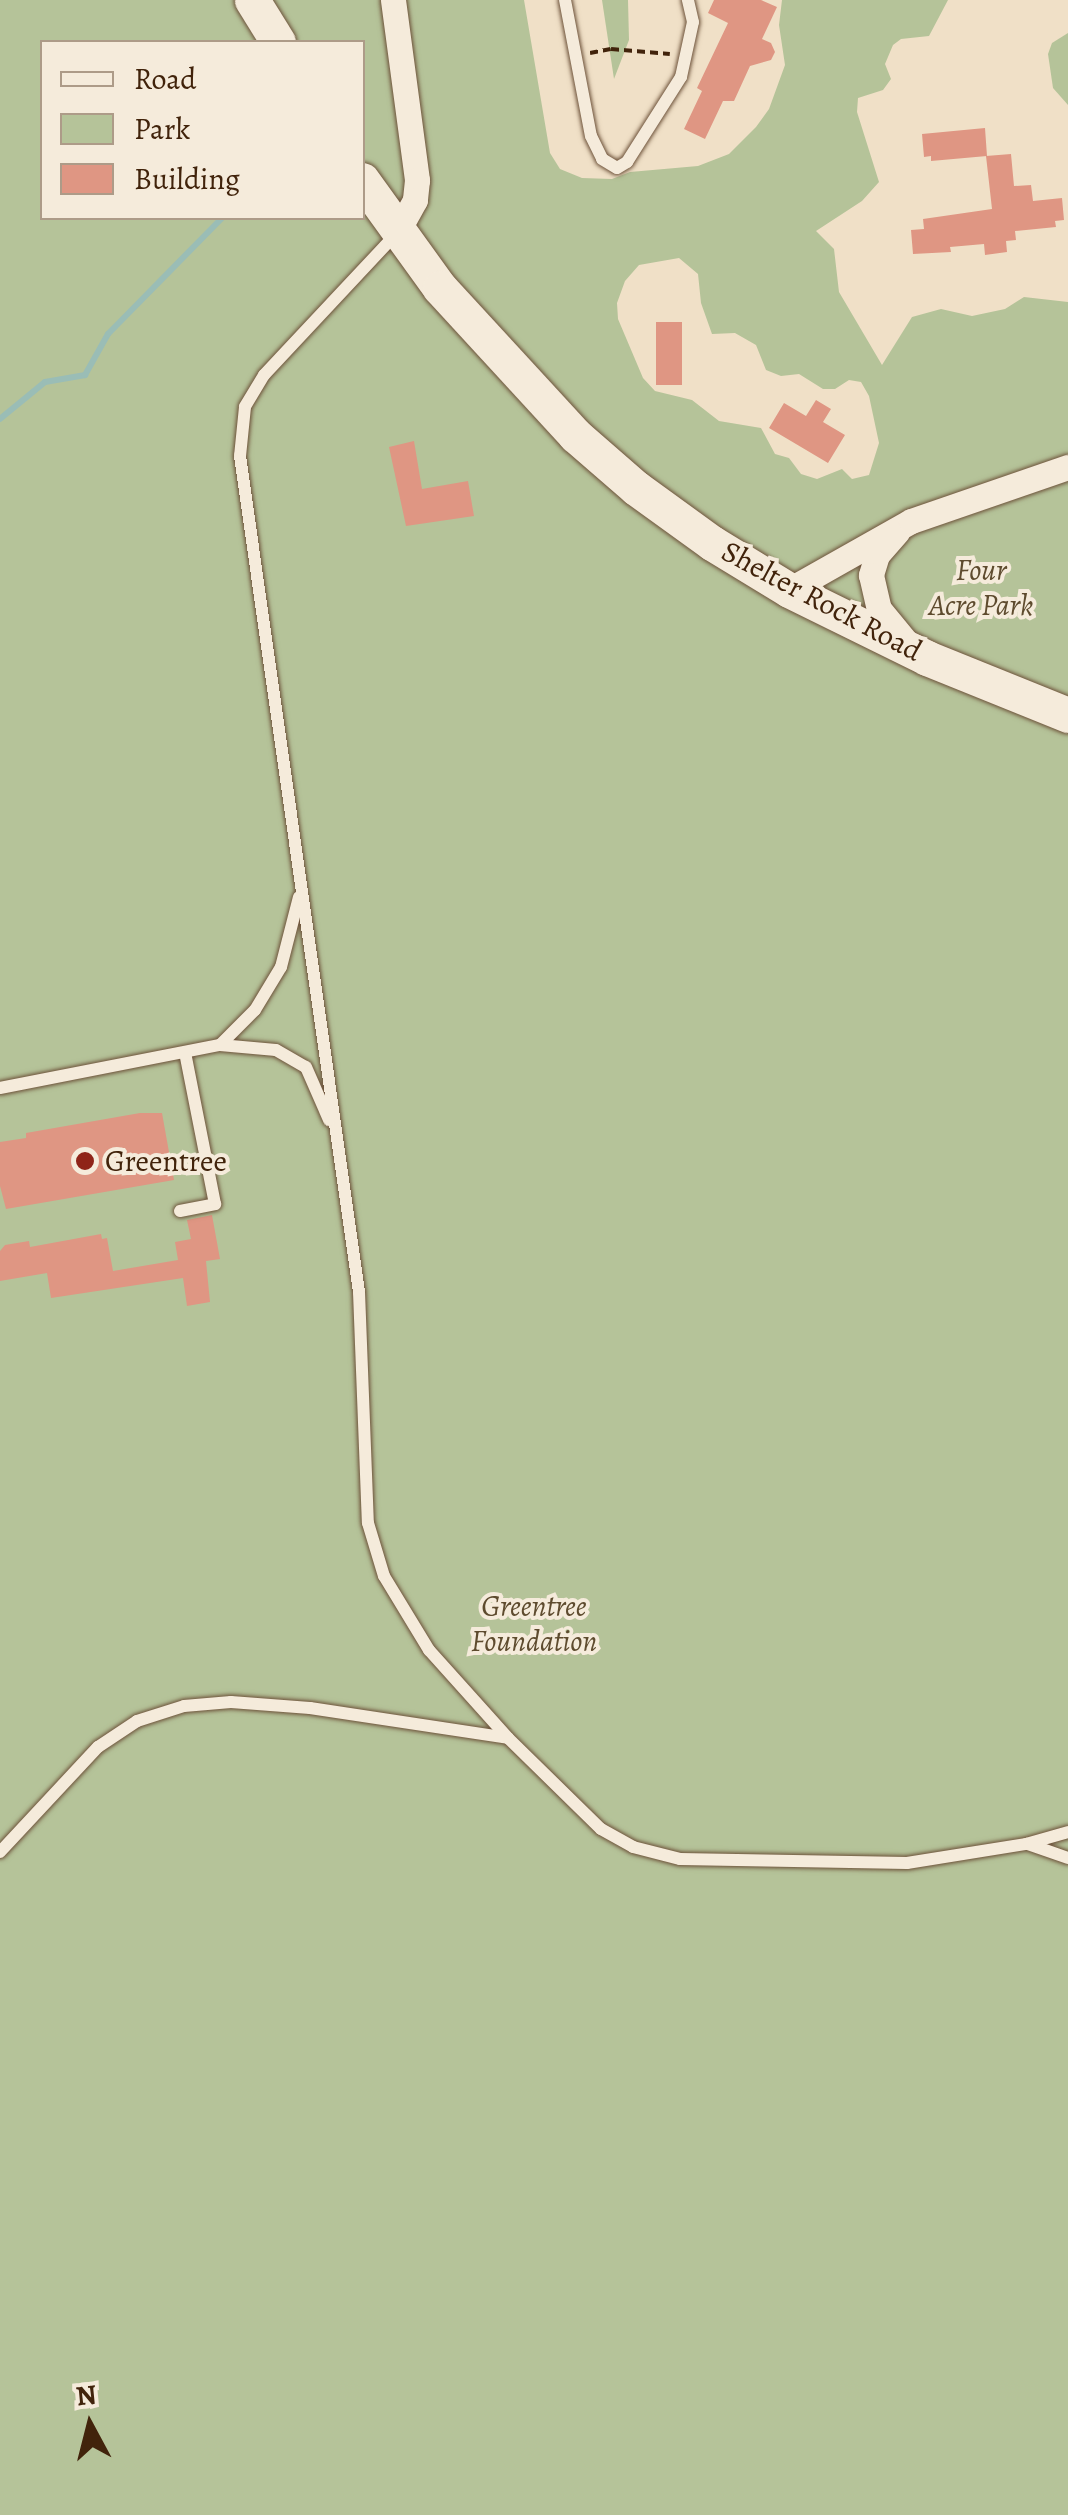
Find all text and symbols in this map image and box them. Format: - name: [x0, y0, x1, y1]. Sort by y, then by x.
- legend: [40, 40, 365, 220]
- text: Road: [134, 59, 196, 99]
- text: Park: [134, 109, 190, 149]
- text: Building: [134, 159, 240, 199]
- street label: Shelter Rock Road: [716, 533, 928, 669]
- park label: Four Acre Park: [929, 552, 1033, 622]
- place label: Greentree: [105, 1143, 227, 1179]
- marker: Greentree: [74, 1150, 96, 1172]
- park label: Greentree Foundation: [471, 1588, 597, 1658]
- north arrow: [40, 2375, 140, 2475]
- text: N: [74, 2375, 99, 2415]

